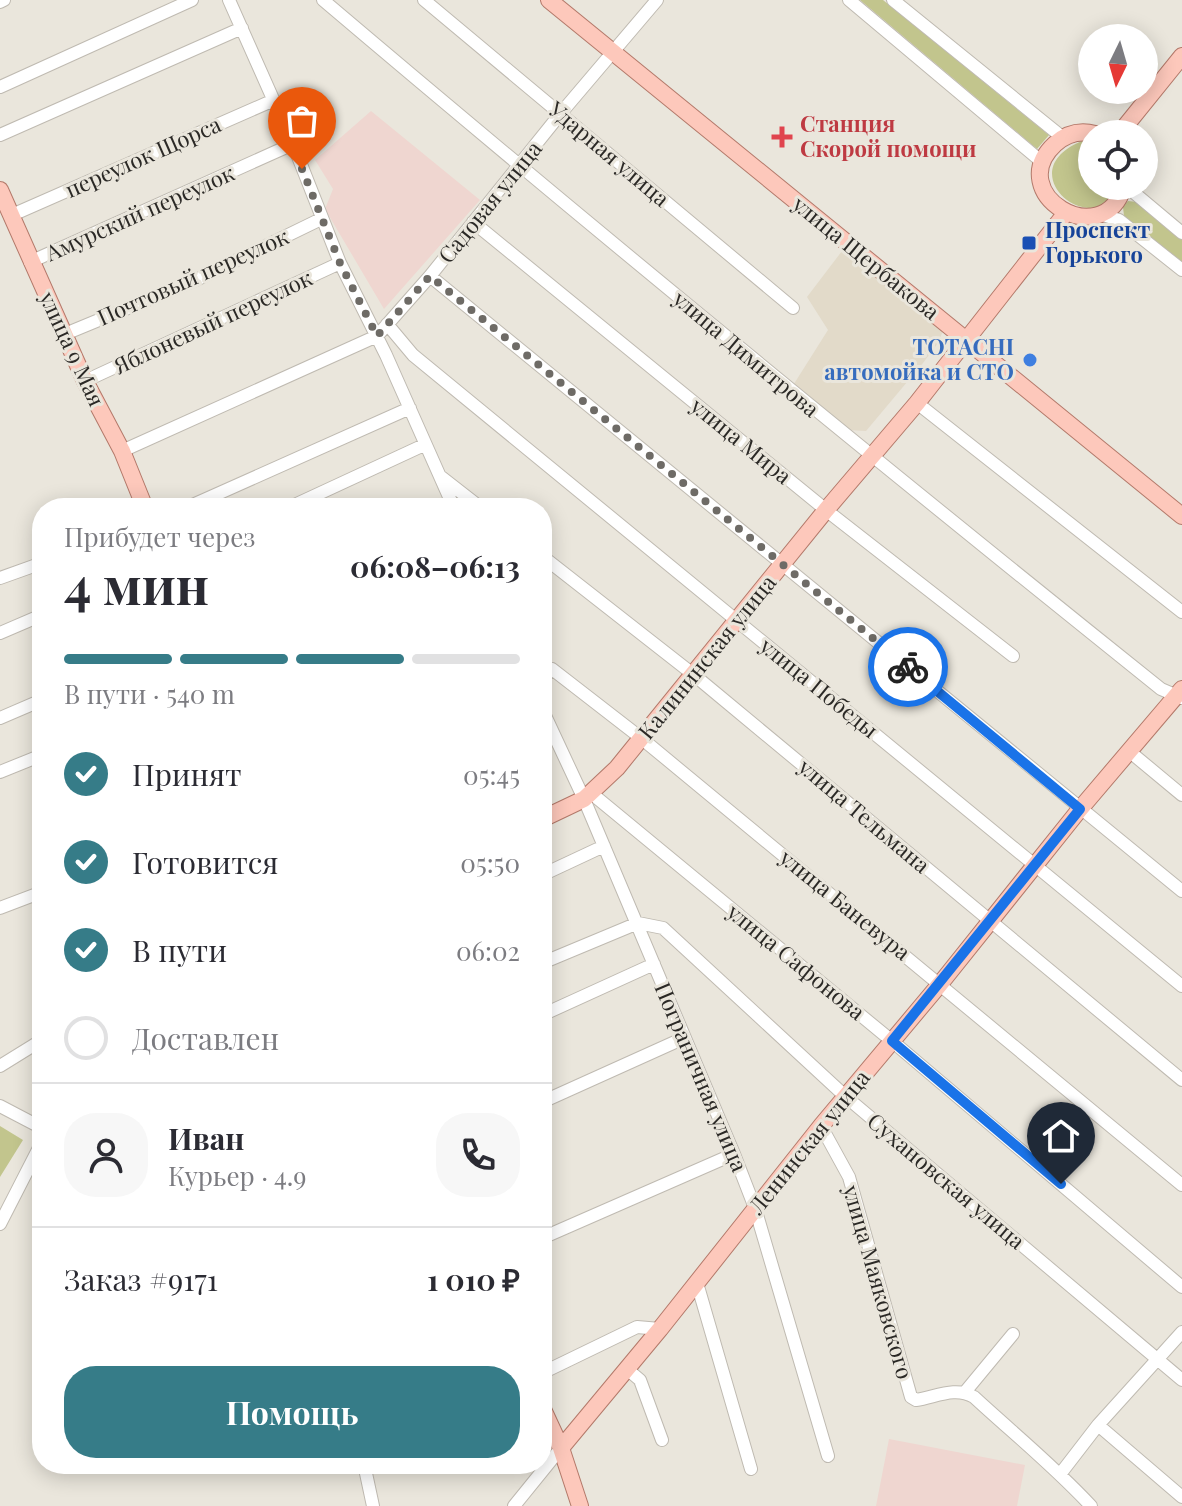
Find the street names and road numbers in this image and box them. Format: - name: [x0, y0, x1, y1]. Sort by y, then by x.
- street label: Ударная улица: [542, 93, 676, 213]
- street label: переулок Щорса: [60, 108, 225, 204]
- street label: Садовая улица: [431, 134, 548, 269]
- street label: Амурский переулок: [40, 157, 239, 268]
- street label: улица Щербакова: [786, 188, 946, 326]
- street label: Почтовый переулок: [92, 220, 293, 332]
- street label: Яблоневый переулок: [108, 262, 317, 381]
- street label: улица Димитрова: [667, 283, 826, 423]
- street label: улица 9 Мая: [33, 285, 113, 411]
- street label: улица Мира: [684, 390, 798, 490]
- street label: Калининская улица: [630, 568, 782, 745]
- street label: улица Победы: [753, 630, 885, 744]
- street label: улица Тельмана: [792, 751, 937, 879]
- street label: улица Баневура: [773, 842, 917, 966]
- street label: улица Сафонова: [721, 896, 872, 1026]
- street label: Пограничная улица: [648, 977, 755, 1176]
- street label: Ленинская улица: [740, 1063, 876, 1221]
- street label: Сухановская улица: [862, 1105, 1032, 1255]
- street label: улица Маяковского: [837, 1180, 921, 1382]

